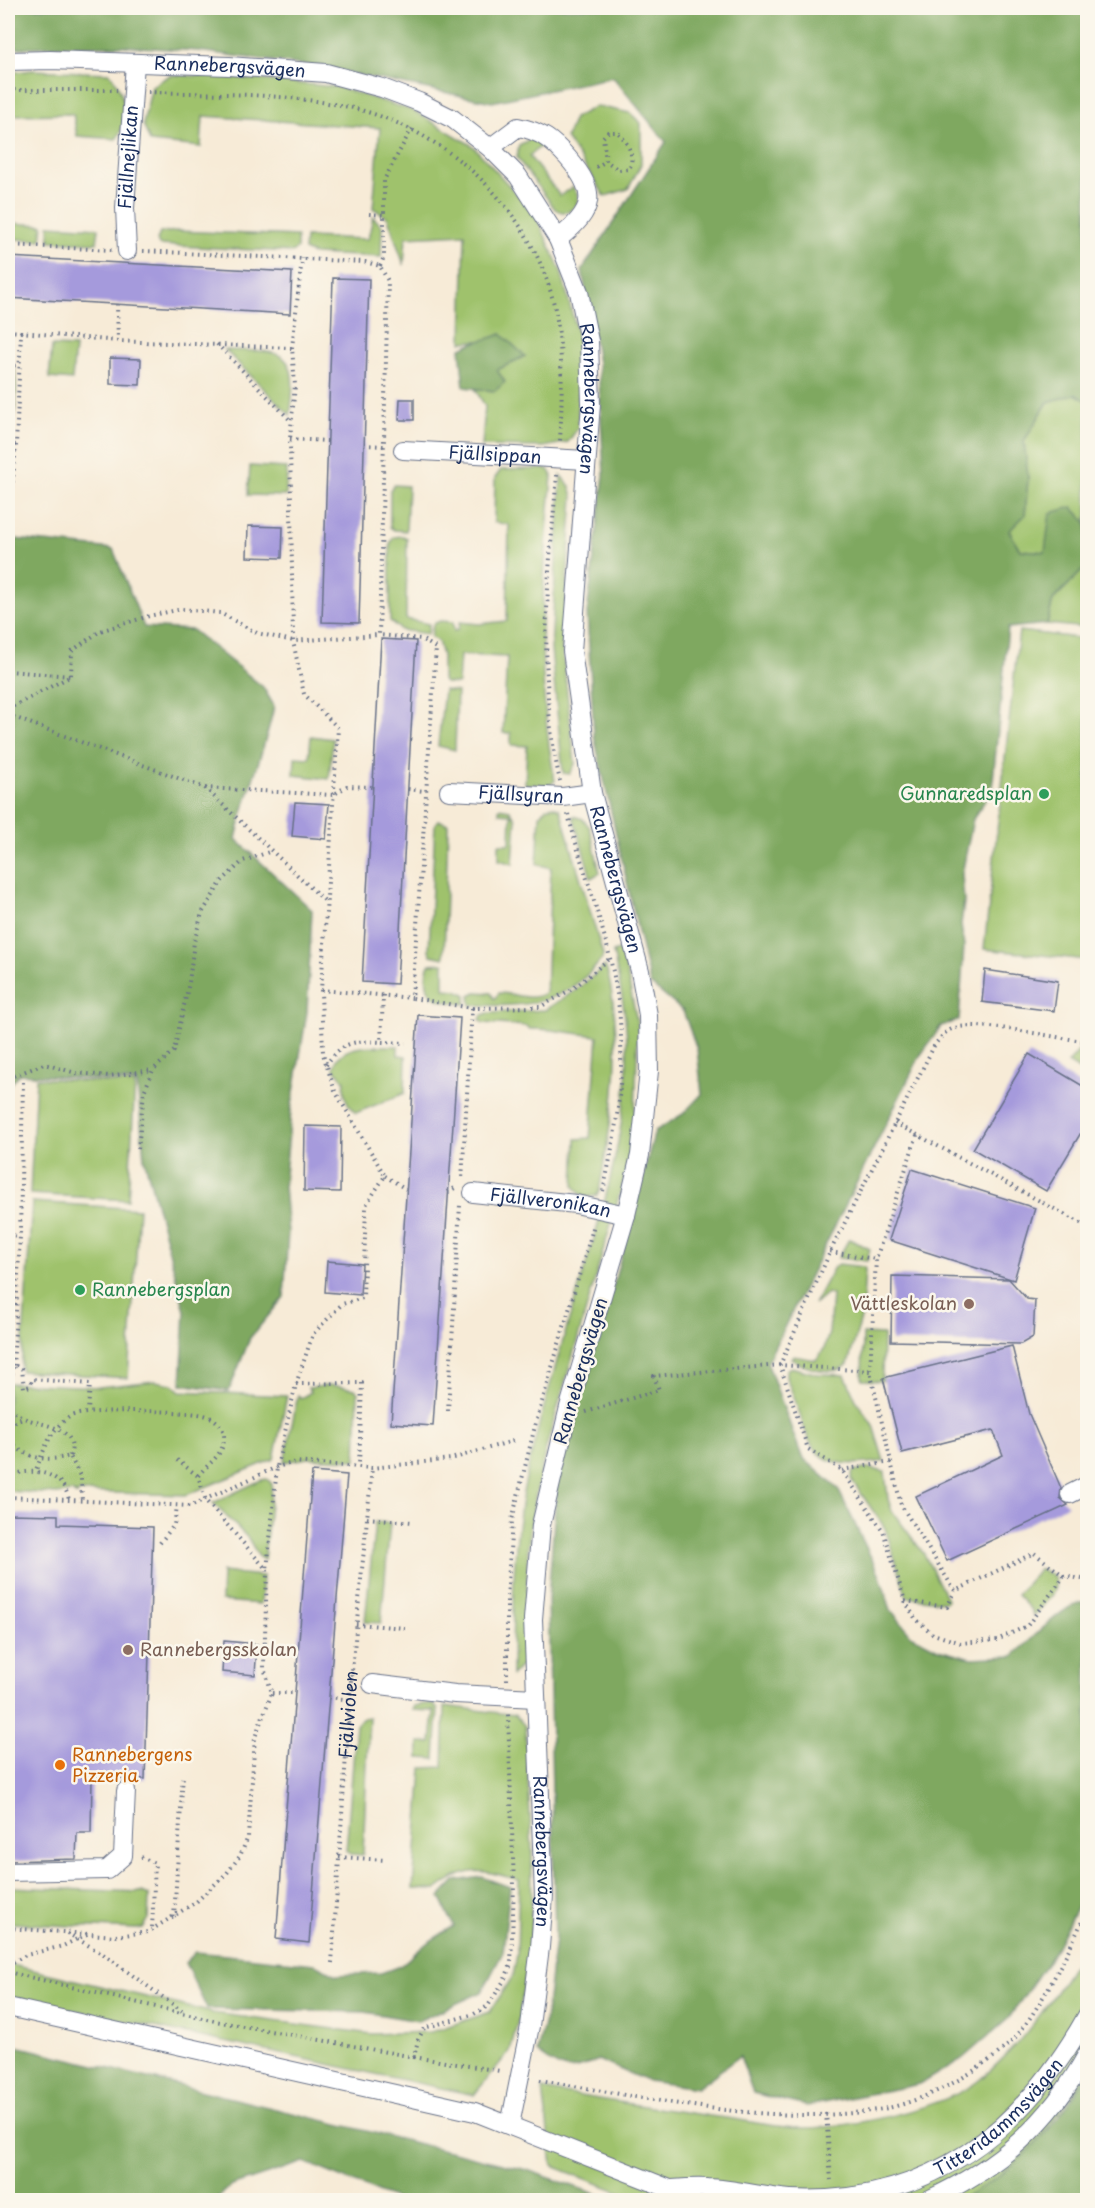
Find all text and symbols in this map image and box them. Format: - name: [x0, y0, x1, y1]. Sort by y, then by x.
- street label: Rannebergsvägen: [154, 48, 307, 83]
- street label: Fjällnejlikan: [110, 104, 144, 210]
- street label: Rannebergsvägen: [574, 320, 606, 476]
- street label: Fjällsippan: [448, 437, 542, 470]
- street label: Fjällsyran: [478, 778, 564, 809]
- place label: Gunnaredsplan: [900, 779, 1032, 806]
- marker: Gunnaredsplan: [1037, 787, 1051, 801]
- street label: Rannebergsvägen: [584, 802, 650, 956]
- street label: Fjällveronikan: [489, 1180, 614, 1223]
- place label: Rannebergsplan: [92, 1275, 231, 1302]
- marker: Rannebergsplan: [73, 1283, 87, 1297]
- place label: Vättleskolan: [850, 1289, 957, 1316]
- street label: Rannebergsvägen: [546, 1294, 613, 1447]
- marker: Vättleskolan: [962, 1297, 976, 1311]
- place label: Rannebergsskolan: [140, 1635, 297, 1662]
- marker: Rannebergsskolan: [121, 1643, 135, 1657]
- street label: Fjällviolen: [331, 1669, 364, 1759]
- place label: Rannebergens Pizzeria: [72, 1740, 192, 1788]
- marker: Rannebergens Pizzeria: [53, 1758, 67, 1772]
- street label: Rannebergsvägen: [527, 1775, 559, 1928]
- street label: Titteridammsvägen: [928, 2052, 1069, 2182]

